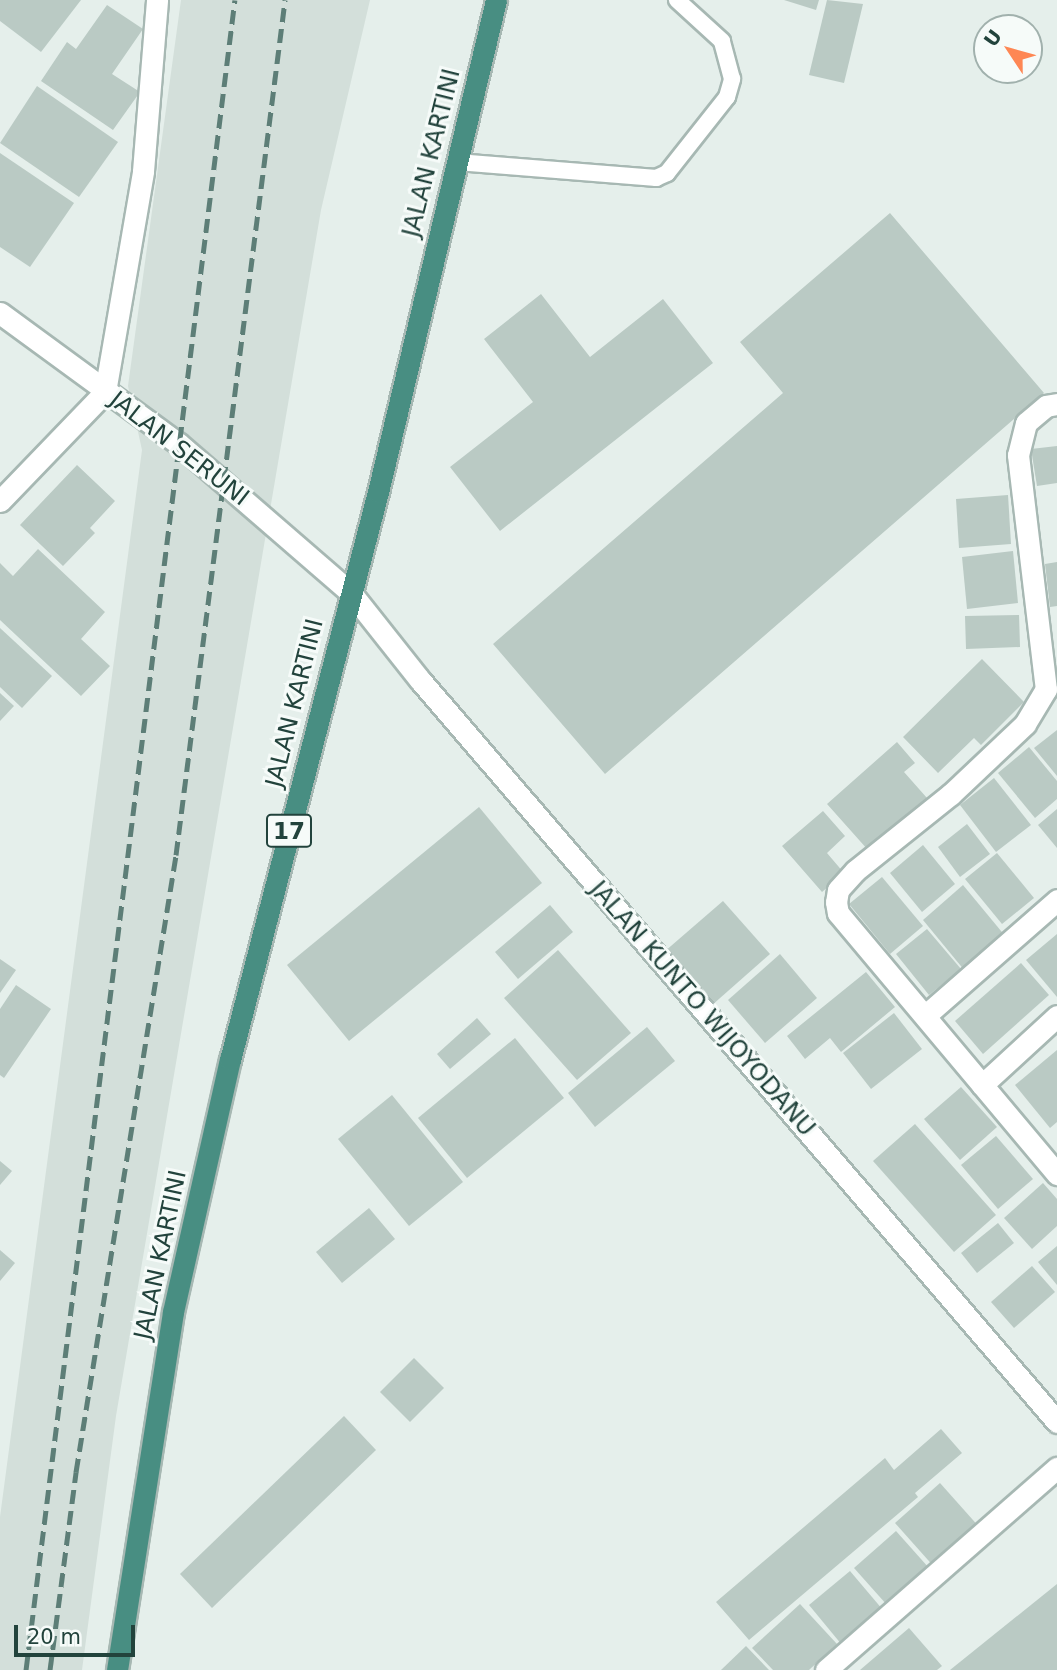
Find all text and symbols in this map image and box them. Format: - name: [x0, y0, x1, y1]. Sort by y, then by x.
- north arrow: [973, 14, 1043, 84]
- text: U: [979, 25, 1006, 51]
- street label: JALAN KARTINI: [397, 66, 467, 240]
- street label: JALAN SERUNI: [104, 386, 254, 512]
- street label: JALAN KARTINI: [260, 616, 330, 790]
- road number: 17: [264, 811, 314, 850]
- street label: JALAN KUNTO WIJOYODANU: [583, 876, 821, 1142]
- street label: JALAN KARTINI: [129, 1168, 193, 1342]
- scale bar: [18, 1610, 138, 1654]
- text: 20 m: [27, 1625, 81, 1649]

